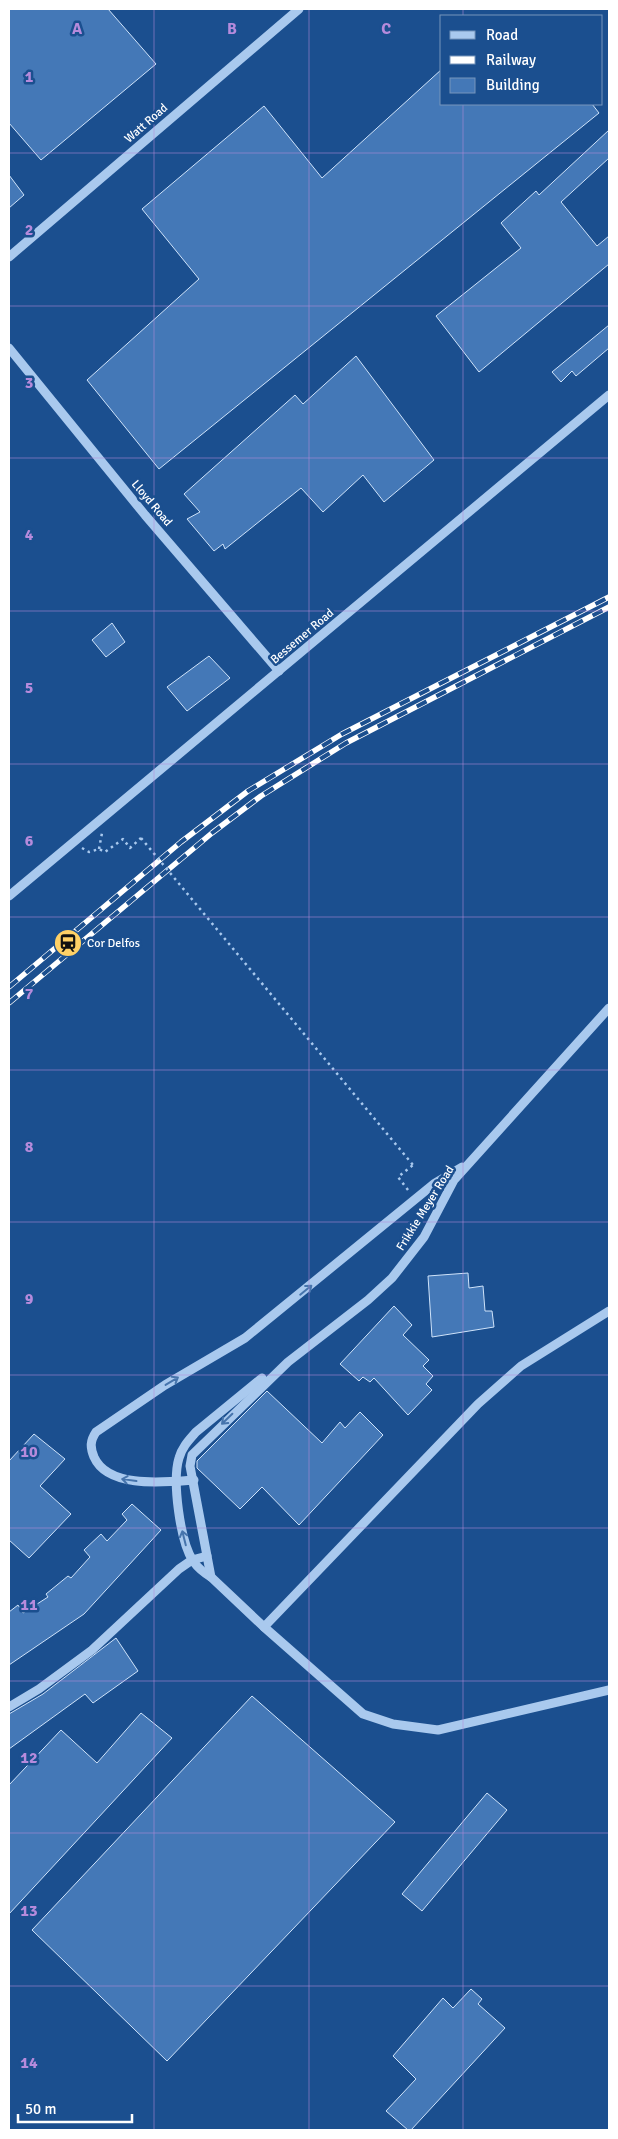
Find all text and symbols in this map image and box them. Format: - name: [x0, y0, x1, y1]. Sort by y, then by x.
- legend: [440, 15, 603, 105]
- text: A: [72, 19, 83, 39]
- text: B: [227, 19, 237, 39]
- text: C: [381, 19, 391, 39]
- text: Road: [486, 26, 518, 44]
- text: Railway: [486, 51, 536, 69]
- text: 1: [25, 67, 34, 87]
- text: Building: [486, 76, 540, 94]
- street label: Watt Road: [122, 101, 171, 146]
- text: 2: [25, 220, 33, 240]
- text: 3: [25, 373, 33, 393]
- street label: Lloyd Road: [128, 477, 175, 530]
- text: 4: [25, 525, 34, 545]
- street label: Bessemer Road: [268, 606, 337, 667]
- text: 5: [25, 678, 33, 698]
- text: 6: [25, 831, 34, 851]
- station icon: Cor Delfos: [53, 928, 83, 958]
- place label: Cor Delfos: [87, 936, 140, 951]
- text: 7: [25, 984, 34, 1004]
- text: 8: [25, 1137, 34, 1157]
- street label: Frikkie Meyer Road: [393, 1163, 458, 1254]
- one-way arrow: [299, 1284, 312, 1295]
- text: 9: [25, 1289, 34, 1309]
- one-way arrow: [164, 1376, 178, 1386]
- one-way arrow: [221, 1413, 233, 1425]
- text: 10: [20, 1442, 38, 1462]
- one-way arrow: [121, 1474, 137, 1484]
- one-way arrow: [179, 1531, 188, 1547]
- text: 11: [20, 1595, 38, 1615]
- text: 12: [20, 1748, 38, 1768]
- text: 13: [20, 1901, 38, 1921]
- text: 14: [20, 2053, 38, 2073]
- scale bar: [18, 2092, 131, 2124]
- text: 50 m: [25, 2100, 56, 2118]

